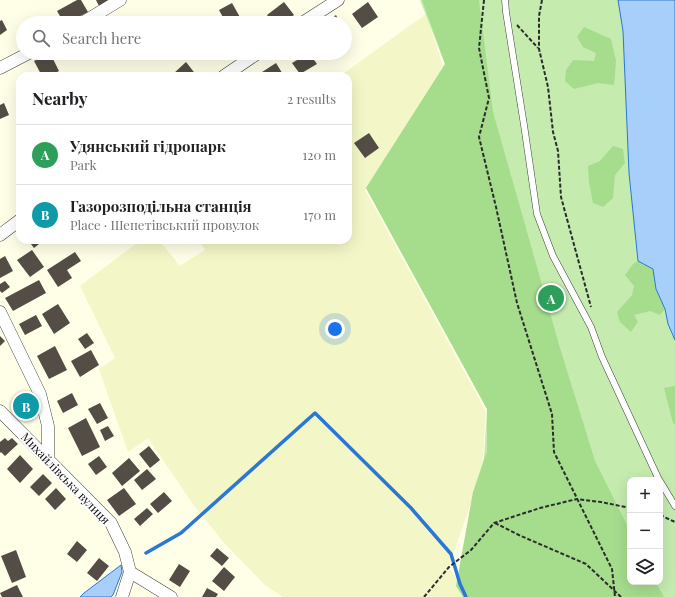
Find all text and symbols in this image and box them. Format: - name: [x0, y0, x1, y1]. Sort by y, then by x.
- search box: [16, 16, 352, 60]
- icon: search: [30, 27, 52, 49]
- text: Search here: [62, 28, 141, 48]
- text: Nearby: [32, 87, 87, 109]
- text: 2 results: [287, 90, 336, 107]
- text: Удянський гідропарк: [70, 136, 226, 156]
- text: A: [41, 146, 49, 163]
- text: 120 m: [302, 146, 336, 163]
- text: Park: [70, 156, 97, 173]
- text: Газорозподільна станція: [70, 196, 252, 216]
- text: B: [41, 206, 49, 223]
- text: 170 m: [303, 206, 336, 223]
- text: Place · Шепетівський провулок: [70, 216, 259, 233]
- pin: A: [538, 283, 564, 313]
- your location: [325, 319, 345, 339]
- pin: B: [13, 391, 39, 421]
- street label: Михайлівська вулиця: [18, 429, 114, 528]
- map controls: [627, 477, 663, 585]
- button: +: [627, 477, 663, 513]
- button: −: [627, 513, 663, 549]
- button: layers: [627, 549, 663, 585]

